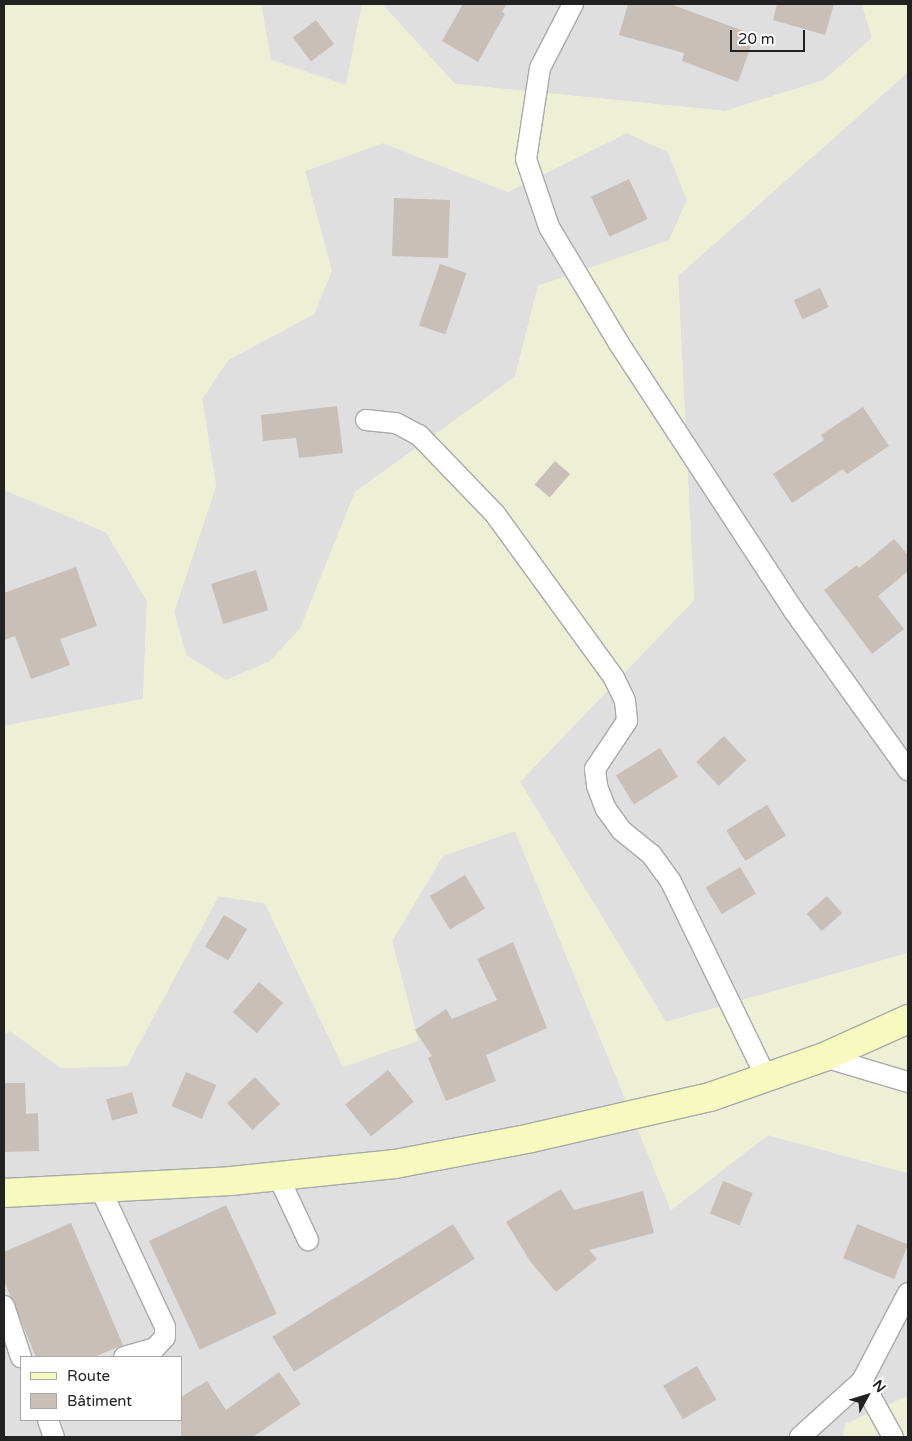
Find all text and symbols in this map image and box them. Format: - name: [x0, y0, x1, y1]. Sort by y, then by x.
- scale bar: [732, 20, 807, 52]
- text: 20 m: [738, 30, 775, 48]
- legend: [20, 1356, 182, 1421]
- text: Route: [67, 1367, 110, 1385]
- north arrow: [842, 1371, 892, 1421]
- text: N: [869, 1377, 889, 1396]
- text: Bâtiment: [67, 1392, 132, 1410]

